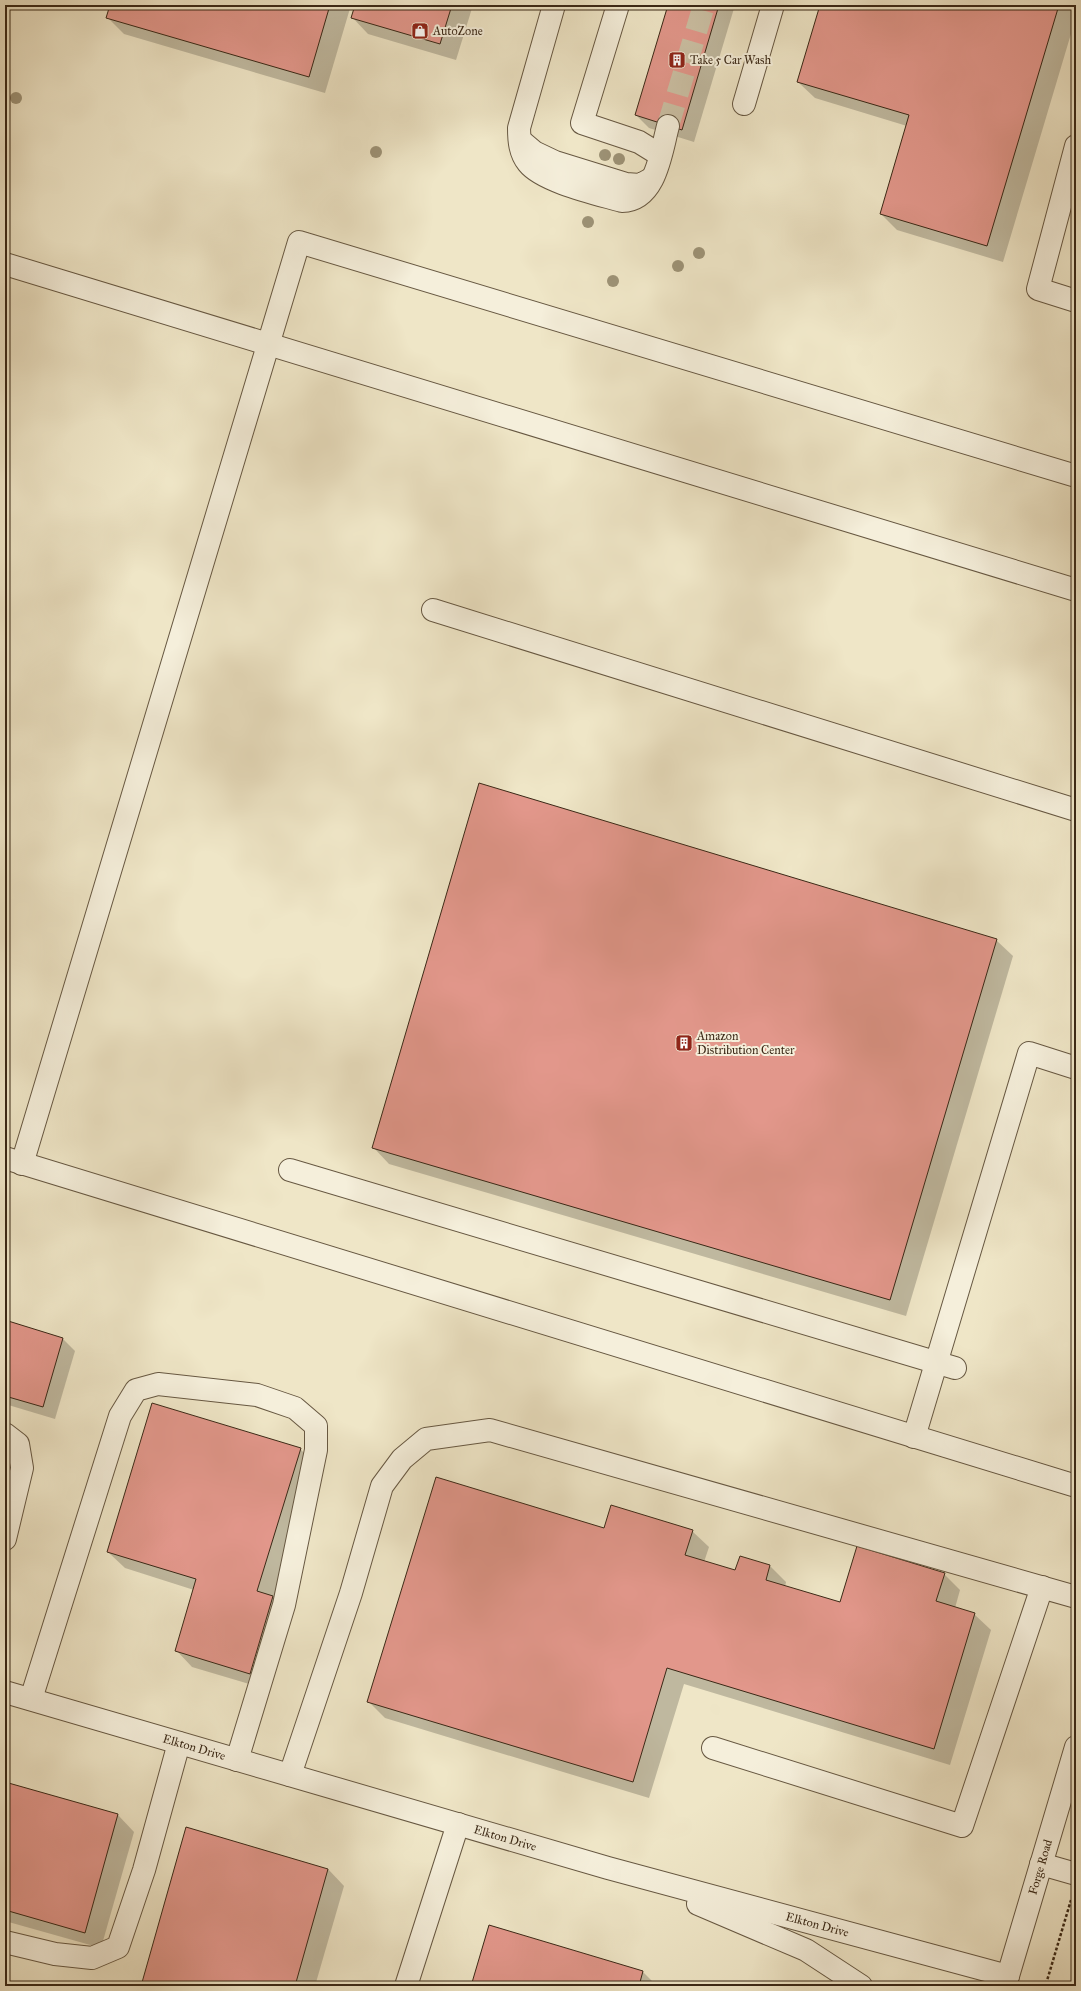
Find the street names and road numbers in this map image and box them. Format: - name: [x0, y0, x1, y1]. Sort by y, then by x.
- street label: Elkton Drive: [161, 1731, 227, 1763]
- street label: Elkton Drive: [472, 1822, 538, 1854]
- street label: Forge Road: [1025, 1838, 1055, 1896]
- street label: Elkton Drive: [784, 1909, 850, 1940]

